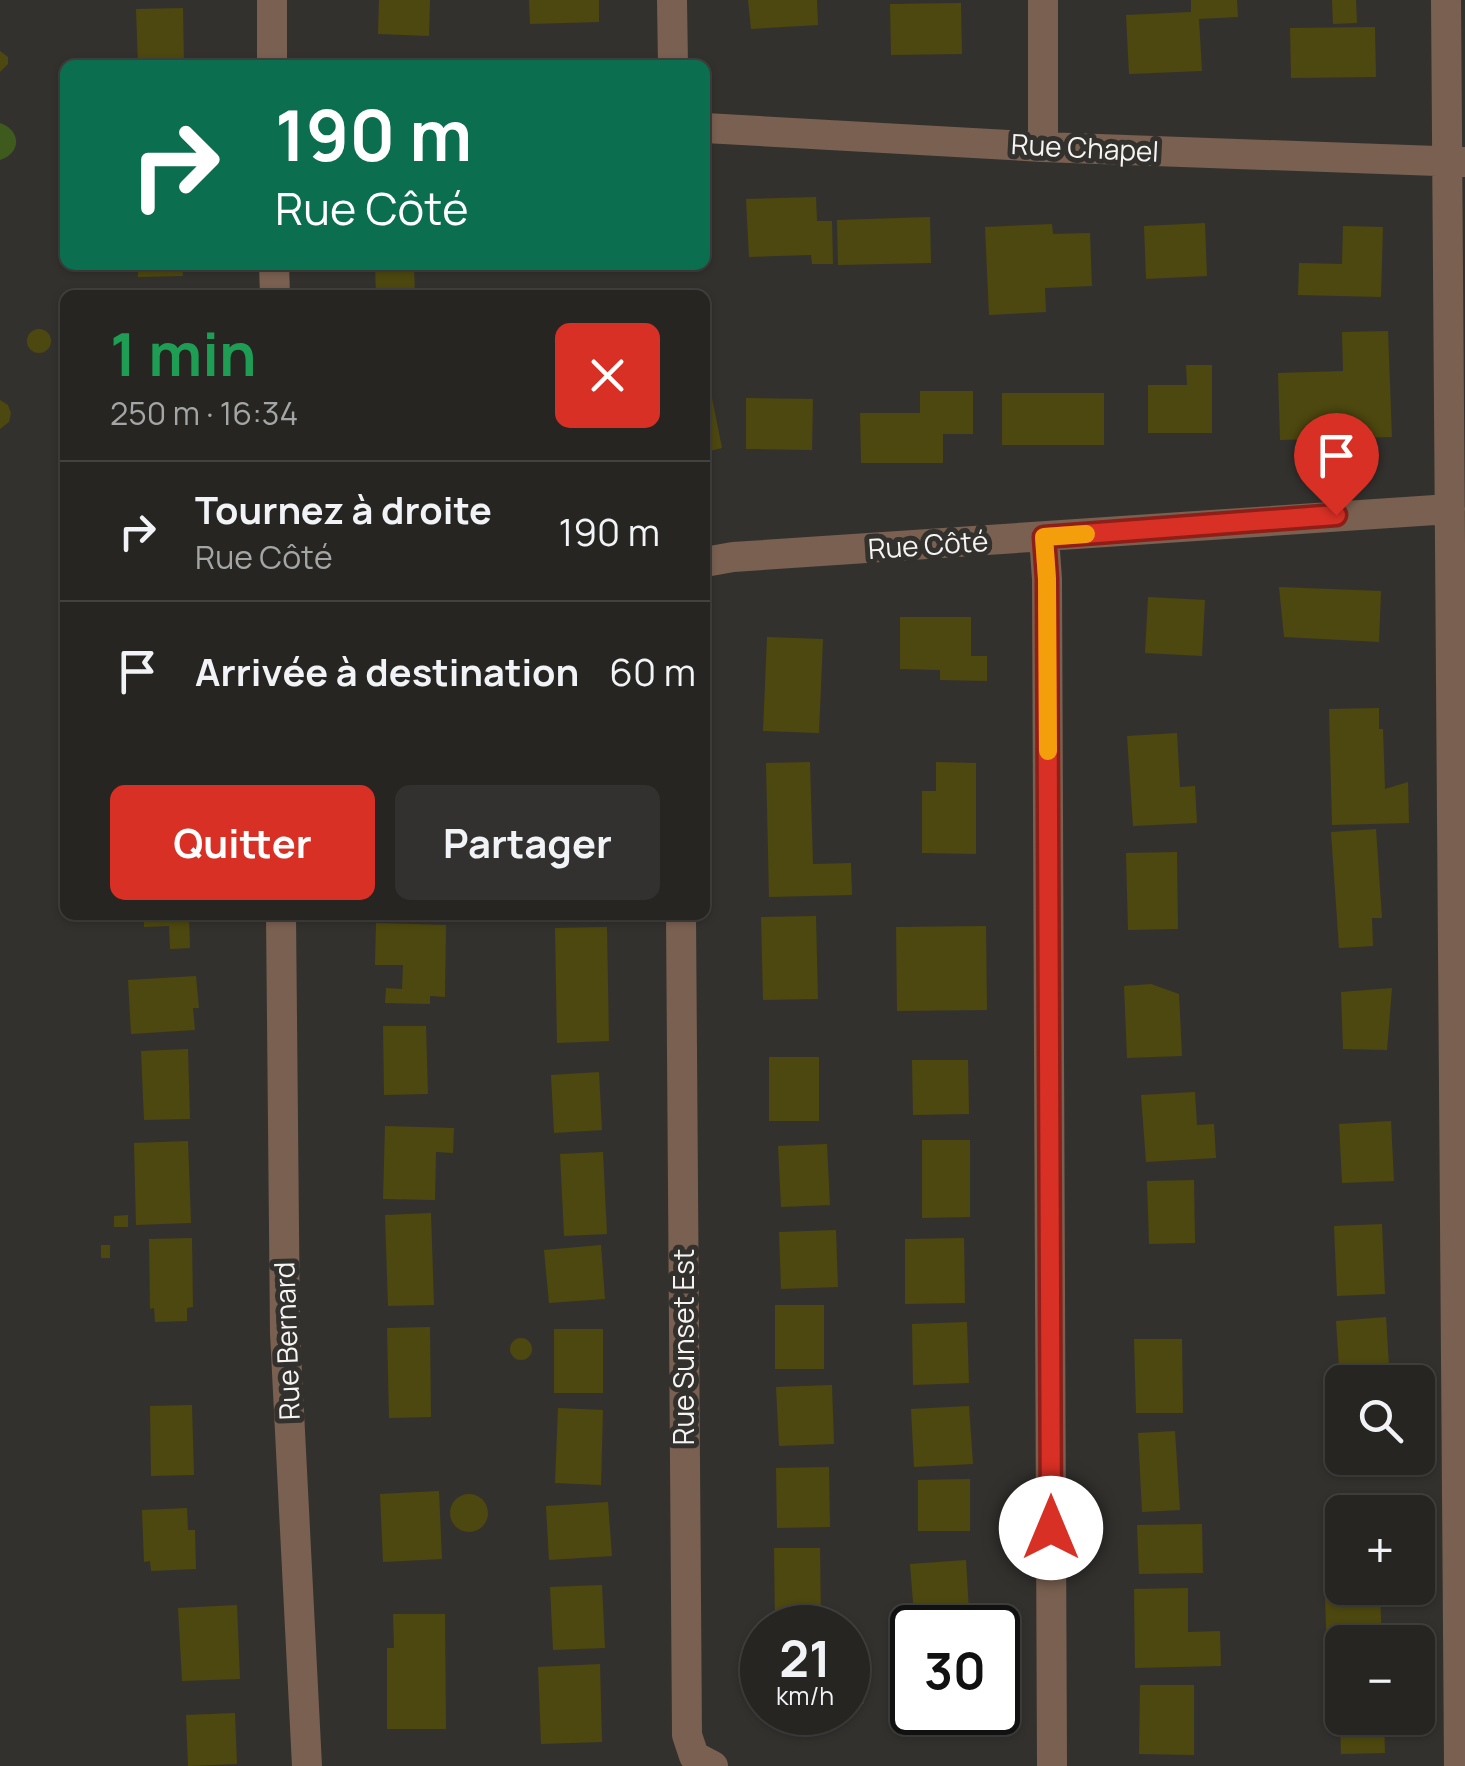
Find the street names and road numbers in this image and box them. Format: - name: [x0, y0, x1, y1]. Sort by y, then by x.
- street label: Rue Chapel: [1010, 124, 1160, 170]
- street label: Rue Côté: [867, 521, 989, 567]
- street label: Rue Sunset Est: [664, 1249, 702, 1445]
- street label: Rue Bernard: [264, 1261, 308, 1421]

